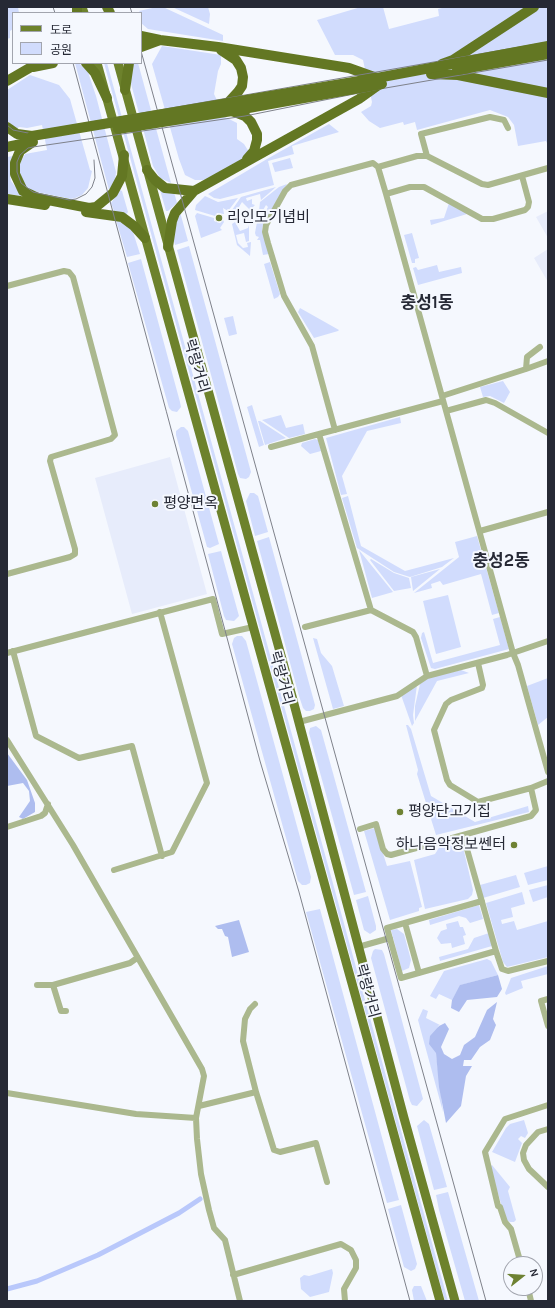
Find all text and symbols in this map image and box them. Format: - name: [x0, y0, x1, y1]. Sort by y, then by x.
- legend: [12, 12, 142, 64]
- text: 도로: [50, 23, 72, 37]
- text: 공원: [50, 43, 72, 57]
- place label: 리인모기념비: [227, 209, 310, 227]
- marker: 리인모기념비: [214, 213, 224, 223]
- district label: 충성1동: [401, 293, 453, 313]
- street label: 락랑거리: [180, 337, 212, 395]
- place label: 평양면옥: [163, 495, 218, 513]
- marker: 평양면옥: [150, 499, 160, 509]
- district label: 충성2동: [472, 551, 530, 571]
- street label: 락랑거리: [265, 649, 297, 707]
- place label: 평양단고기집: [408, 803, 491, 821]
- marker: 평양단고기집: [395, 807, 405, 817]
- place label: 하나음악정보쎈터: [396, 836, 506, 854]
- marker: 하나음악정보쎈터: [509, 840, 519, 850]
- street label: 락랑거리: [351, 962, 383, 1020]
- north arrow: [503, 1256, 543, 1296]
- text: N: [527, 1267, 541, 1278]

